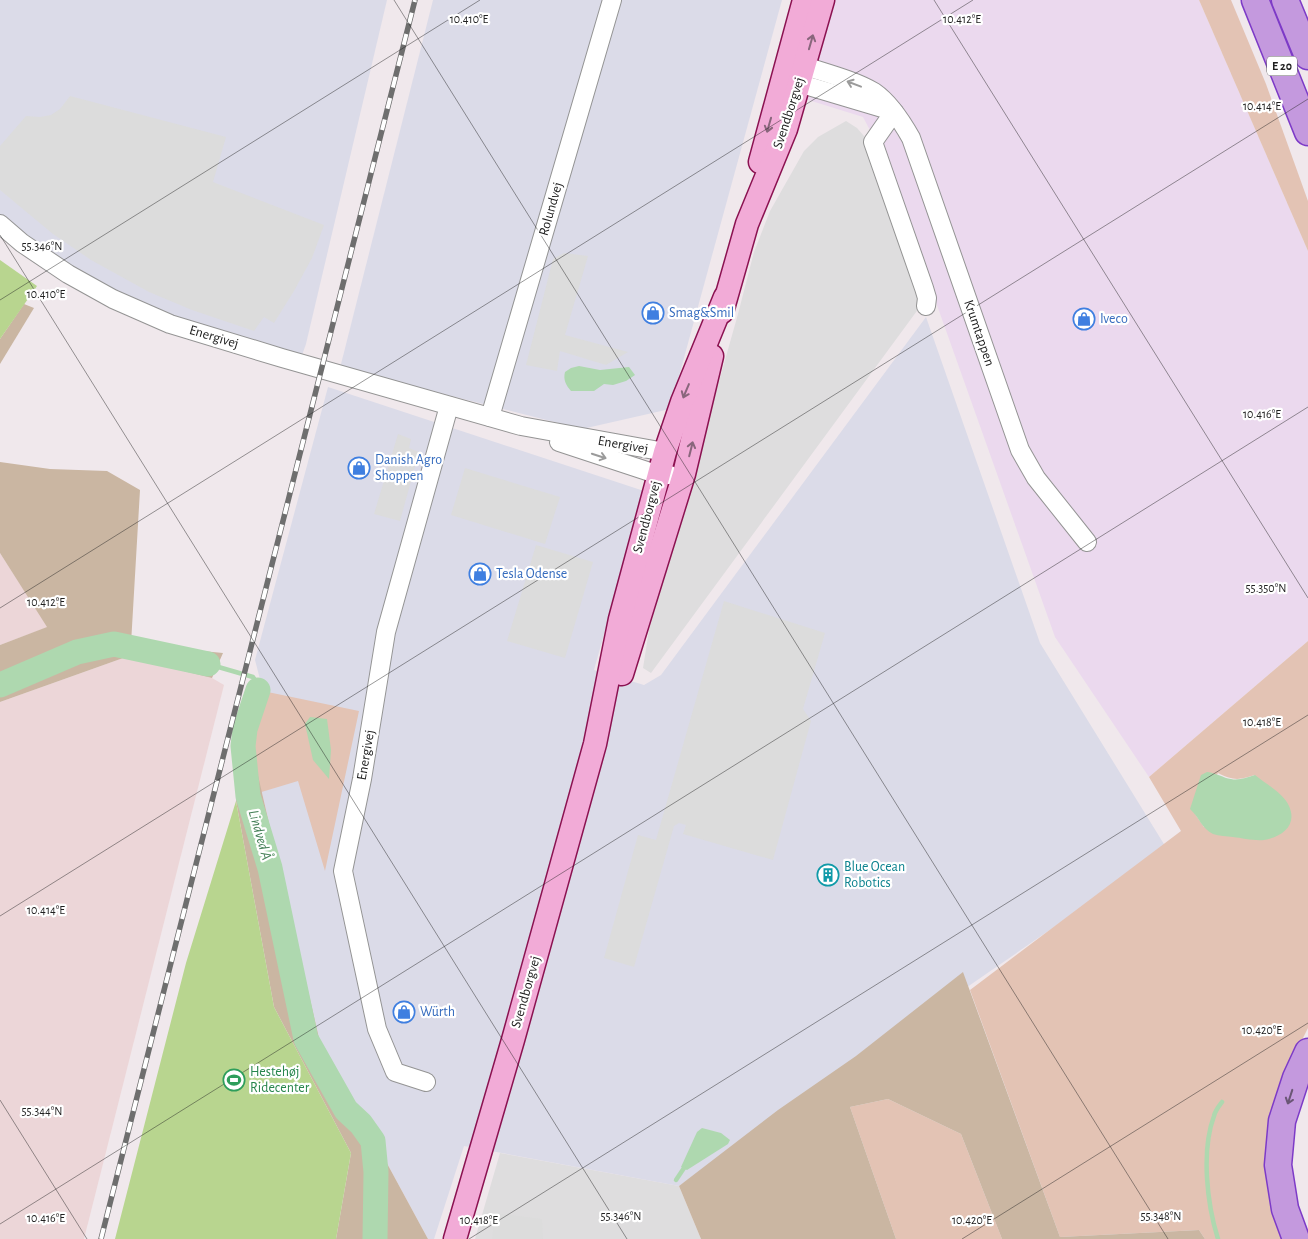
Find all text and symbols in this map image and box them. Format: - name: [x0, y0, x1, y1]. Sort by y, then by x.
- text: 10.410°E: [450, 13, 489, 25]
- text: 10.412°E: [943, 13, 981, 25]
- one-way arrow: [807, 34, 817, 50]
- road number: E 20: [1267, 56, 1297, 76]
- street label: Svendborgvej: [771, 76, 807, 150]
- one-way arrow: [847, 79, 863, 88]
- text: 10.414°E: [1243, 100, 1281, 112]
- one-way arrow: [764, 117, 774, 133]
- street label: Rolundvej: [537, 181, 565, 237]
- text: 55.346°N: [22, 240, 62, 252]
- text: 10.410°E: [27, 288, 66, 300]
- street label: Krumtappen: [961, 298, 997, 368]
- shop icon: Smag&Smil: [641, 301, 665, 325]
- place label: Smag&Smil: [669, 306, 734, 320]
- shop icon: Iveco: [1072, 307, 1096, 331]
- place label: Iveco: [1100, 312, 1128, 326]
- street label: Energivej: [188, 323, 240, 351]
- one-way arrow: [681, 383, 691, 398]
- text: 10.416°E: [1243, 408, 1281, 420]
- street label: Energivej: [597, 434, 649, 456]
- one-way arrow: [686, 441, 696, 457]
- one-way arrow: [591, 451, 607, 461]
- place label: Danish Agro Shoppen: [375, 453, 442, 483]
- shop icon: Danish Agro Shoppen: [347, 456, 371, 480]
- street label: Svendborgvej: [631, 479, 663, 555]
- shop icon: Tesla Odense: [468, 562, 492, 586]
- place label: Tesla Odense: [496, 567, 567, 581]
- text: 55.350°N: [1246, 582, 1286, 594]
- text: 10.412°E: [27, 596, 65, 608]
- text: 10.418°E: [1243, 716, 1281, 728]
- street label: Energivej: [355, 729, 377, 781]
- water label: Lindved Å: [246, 808, 275, 862]
- place label: Blue Ocean Robotics: [844, 860, 905, 890]
- building icon: Blue Ocean Robotics: [816, 863, 840, 887]
- text: 10.414°E: [27, 904, 65, 916]
- street label: Svendborgvej: [509, 954, 543, 1030]
- shop icon: Würth: [392, 1000, 416, 1024]
- place label: Würth: [420, 1005, 455, 1019]
- text: 10.420°E: [1242, 1024, 1282, 1036]
- place label: Hestehøj Ridecenter: [250, 1065, 310, 1095]
- sports icon: Hestehøj Ridecenter: [222, 1068, 246, 1092]
- one-way arrow: [1285, 1089, 1294, 1104]
- text: 55.344°N: [22, 1105, 62, 1117]
- text: 55.346°N: [601, 1210, 641, 1222]
- text: 55.348°N: [1141, 1210, 1181, 1222]
- text: 10.416°E: [27, 1212, 65, 1224]
- text: 10.418°E: [460, 1214, 498, 1226]
- text: 10.420°E: [952, 1214, 992, 1226]

